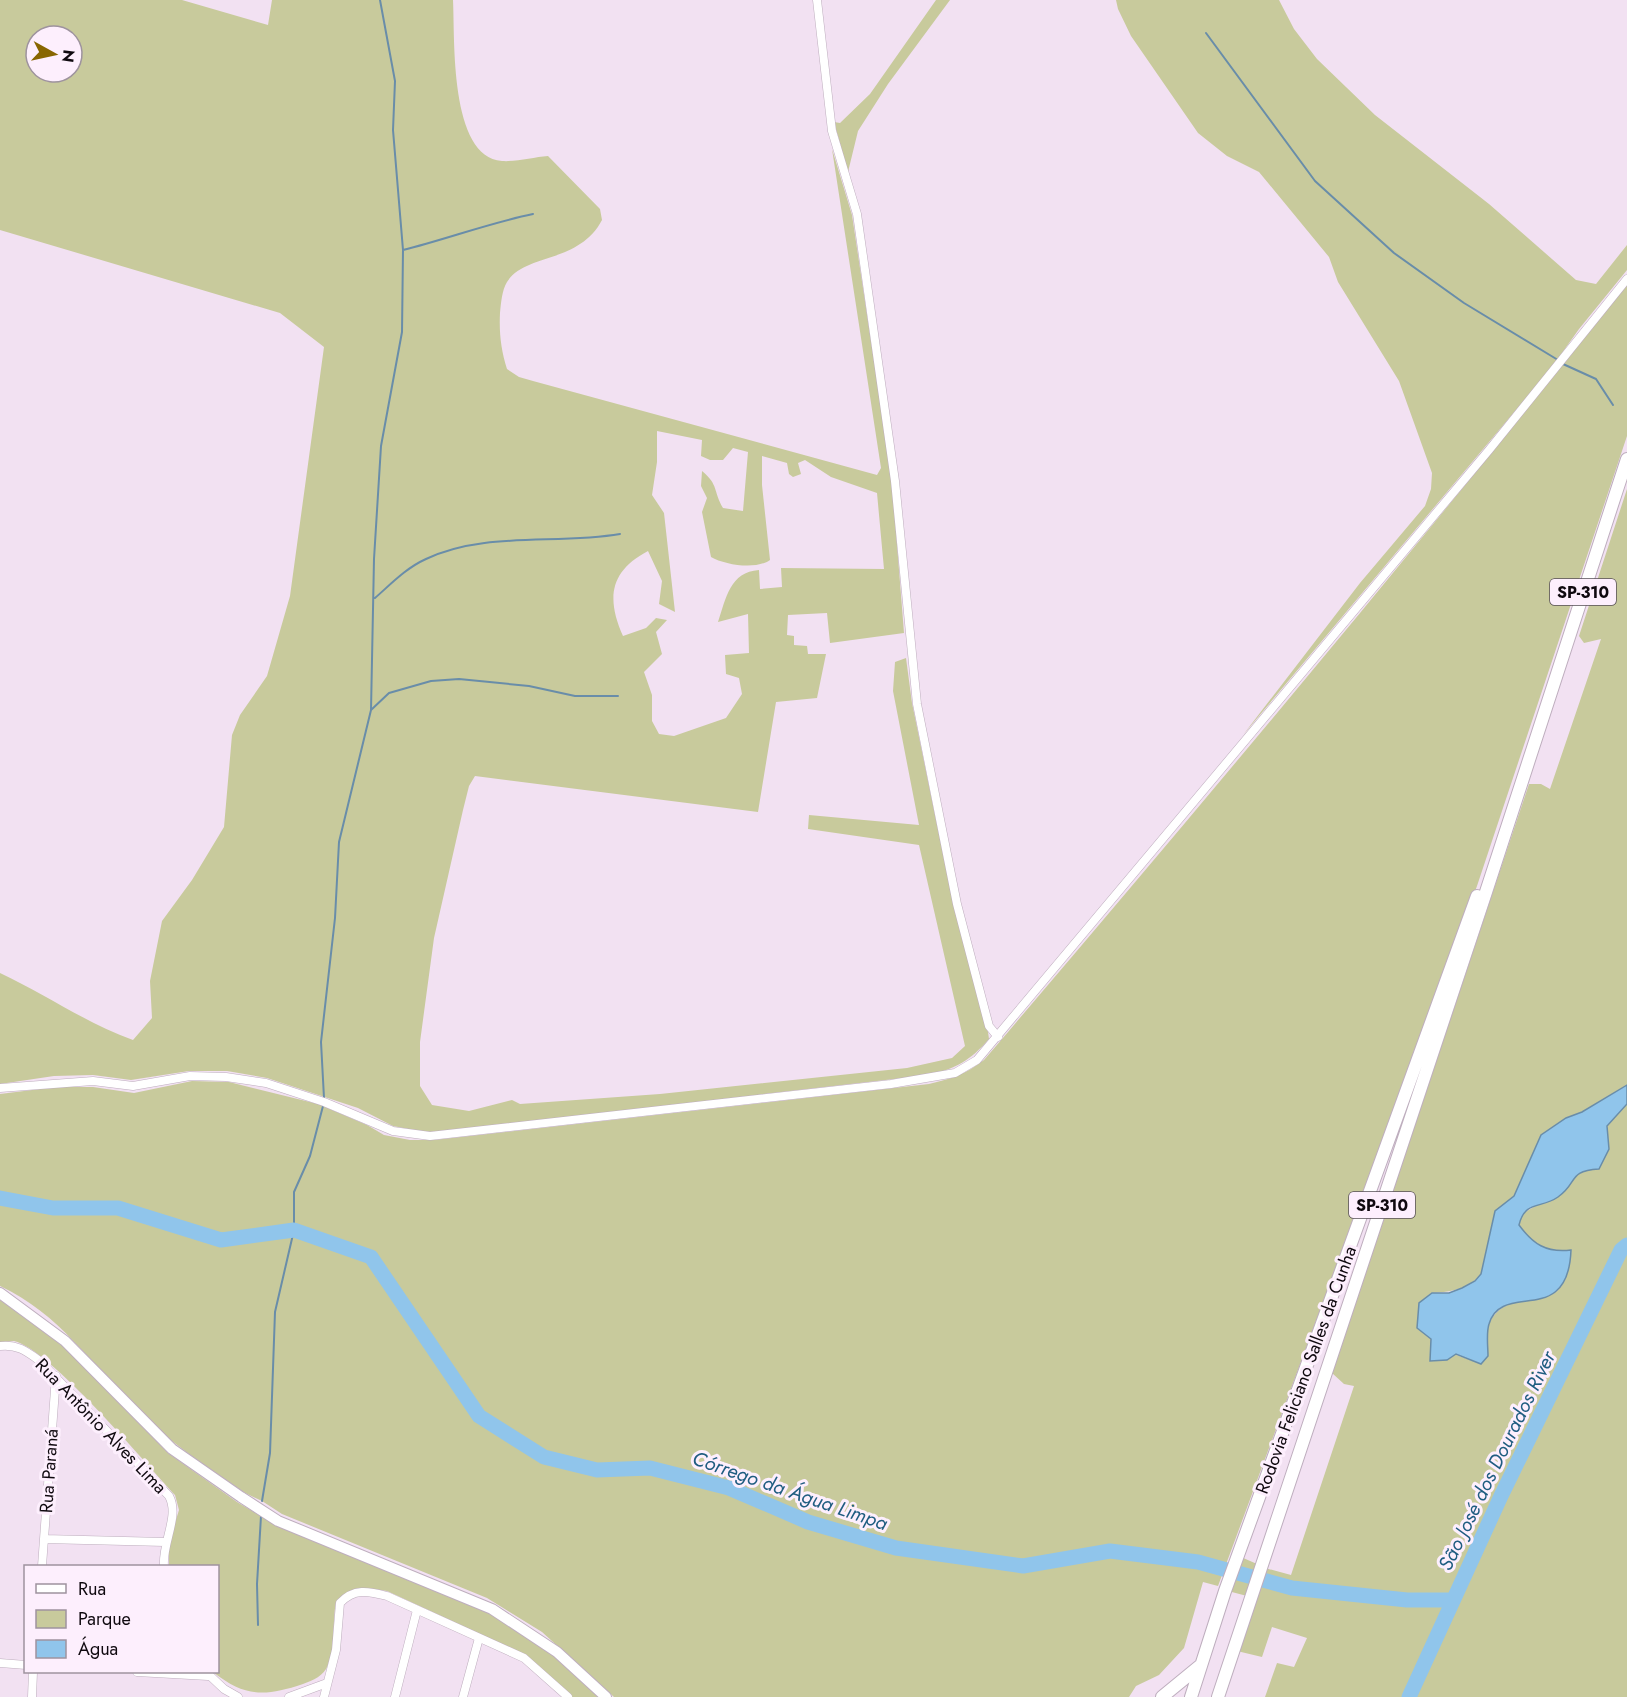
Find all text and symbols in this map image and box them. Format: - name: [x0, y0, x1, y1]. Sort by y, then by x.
- north arrow: [24, 24, 84, 84]
- text: N: [56, 48, 81, 64]
- road number: SP-310: [1550, 579, 1616, 605]
- road number: SP-310: [1349, 1192, 1415, 1218]
- street label: Rodovia Feliciano Salles da Cunha: [1249, 1242, 1363, 1498]
- water label: São José dos Dourados River: [1431, 1345, 1563, 1576]
- street label: Rua Antônio Alves Lima: [29, 1352, 173, 1500]
- street label: Rua Paraná: [33, 1428, 65, 1514]
- water label: Córrego da Água Limpa: [688, 1444, 892, 1538]
- legend: [24, 1565, 219, 1673]
- text: Rua: [78, 1576, 106, 1602]
- text: Parque: [78, 1606, 131, 1632]
- text: Água: [78, 1636, 118, 1662]

